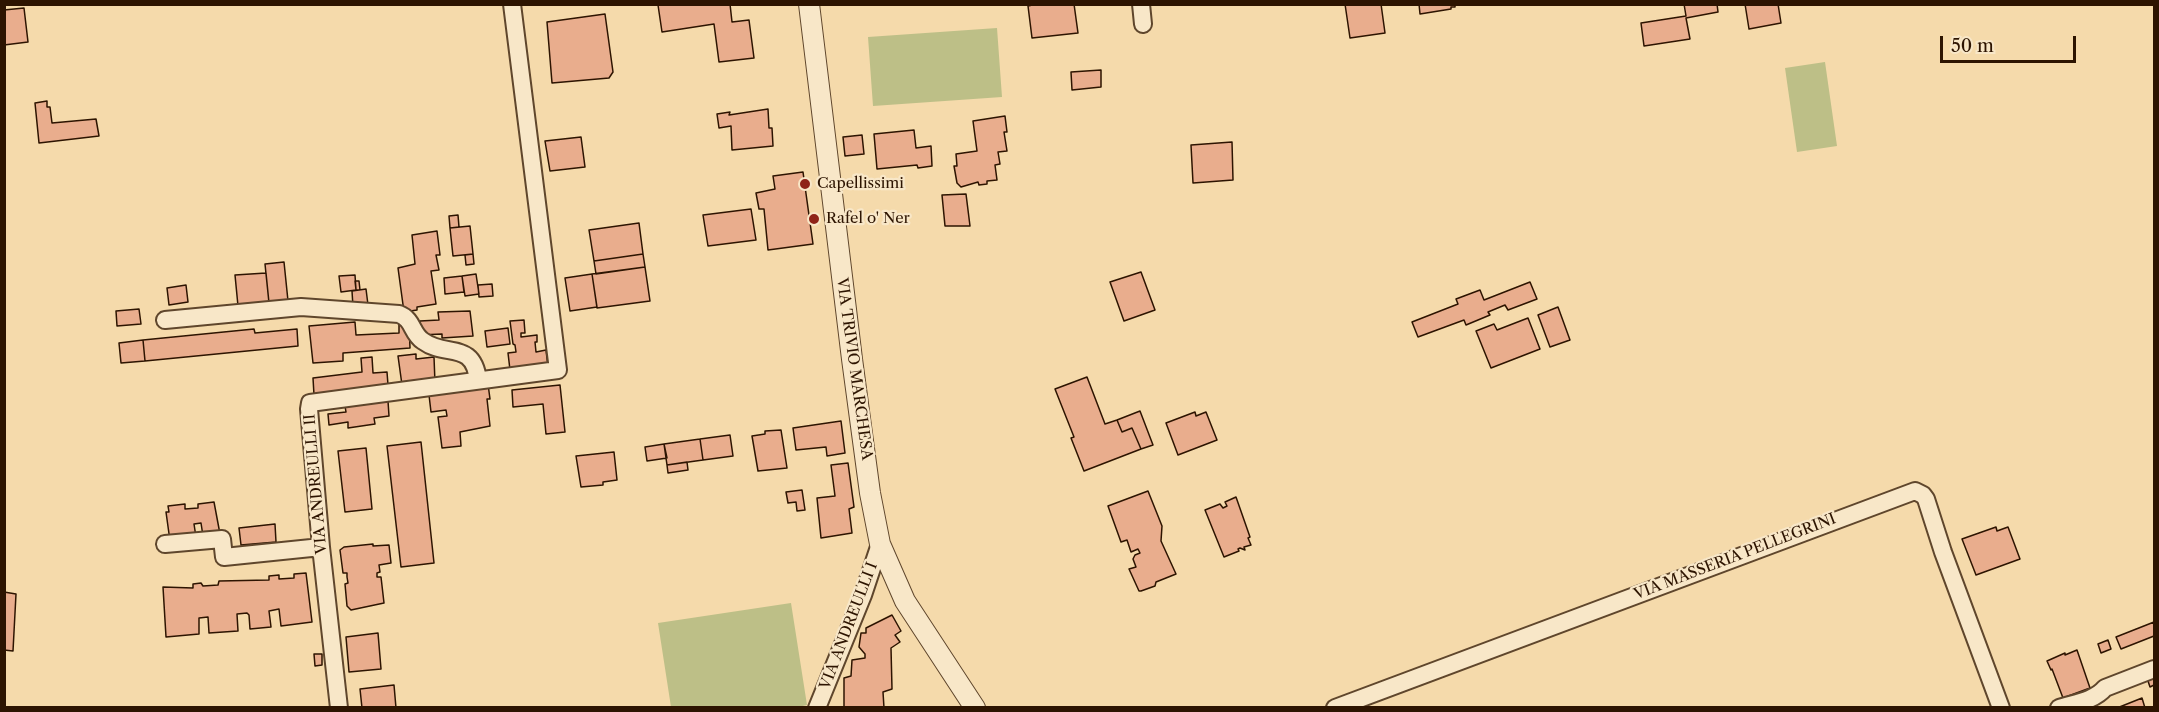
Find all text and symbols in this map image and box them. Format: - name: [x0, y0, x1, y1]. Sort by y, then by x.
- scale bar: [1943, 24, 2080, 62]
- text: 50 m: [1951, 35, 1994, 57]
- place label: Capellissimi: [817, 175, 904, 193]
- marker: Capellissimi: [798, 177, 812, 191]
- place label: Rafel o' Ner: [826, 210, 910, 228]
- marker: Rafel o' Ner: [807, 212, 821, 226]
- street label: VIA TRIVIO MARCHESA: [832, 277, 876, 461]
- street label: VIA ANDREULLI II: [301, 413, 331, 555]
- street label: VIA MASSERIA PELLEGRINI: [1632, 510, 1838, 604]
- street label: VIA ANDREULLI I: [816, 560, 882, 692]

